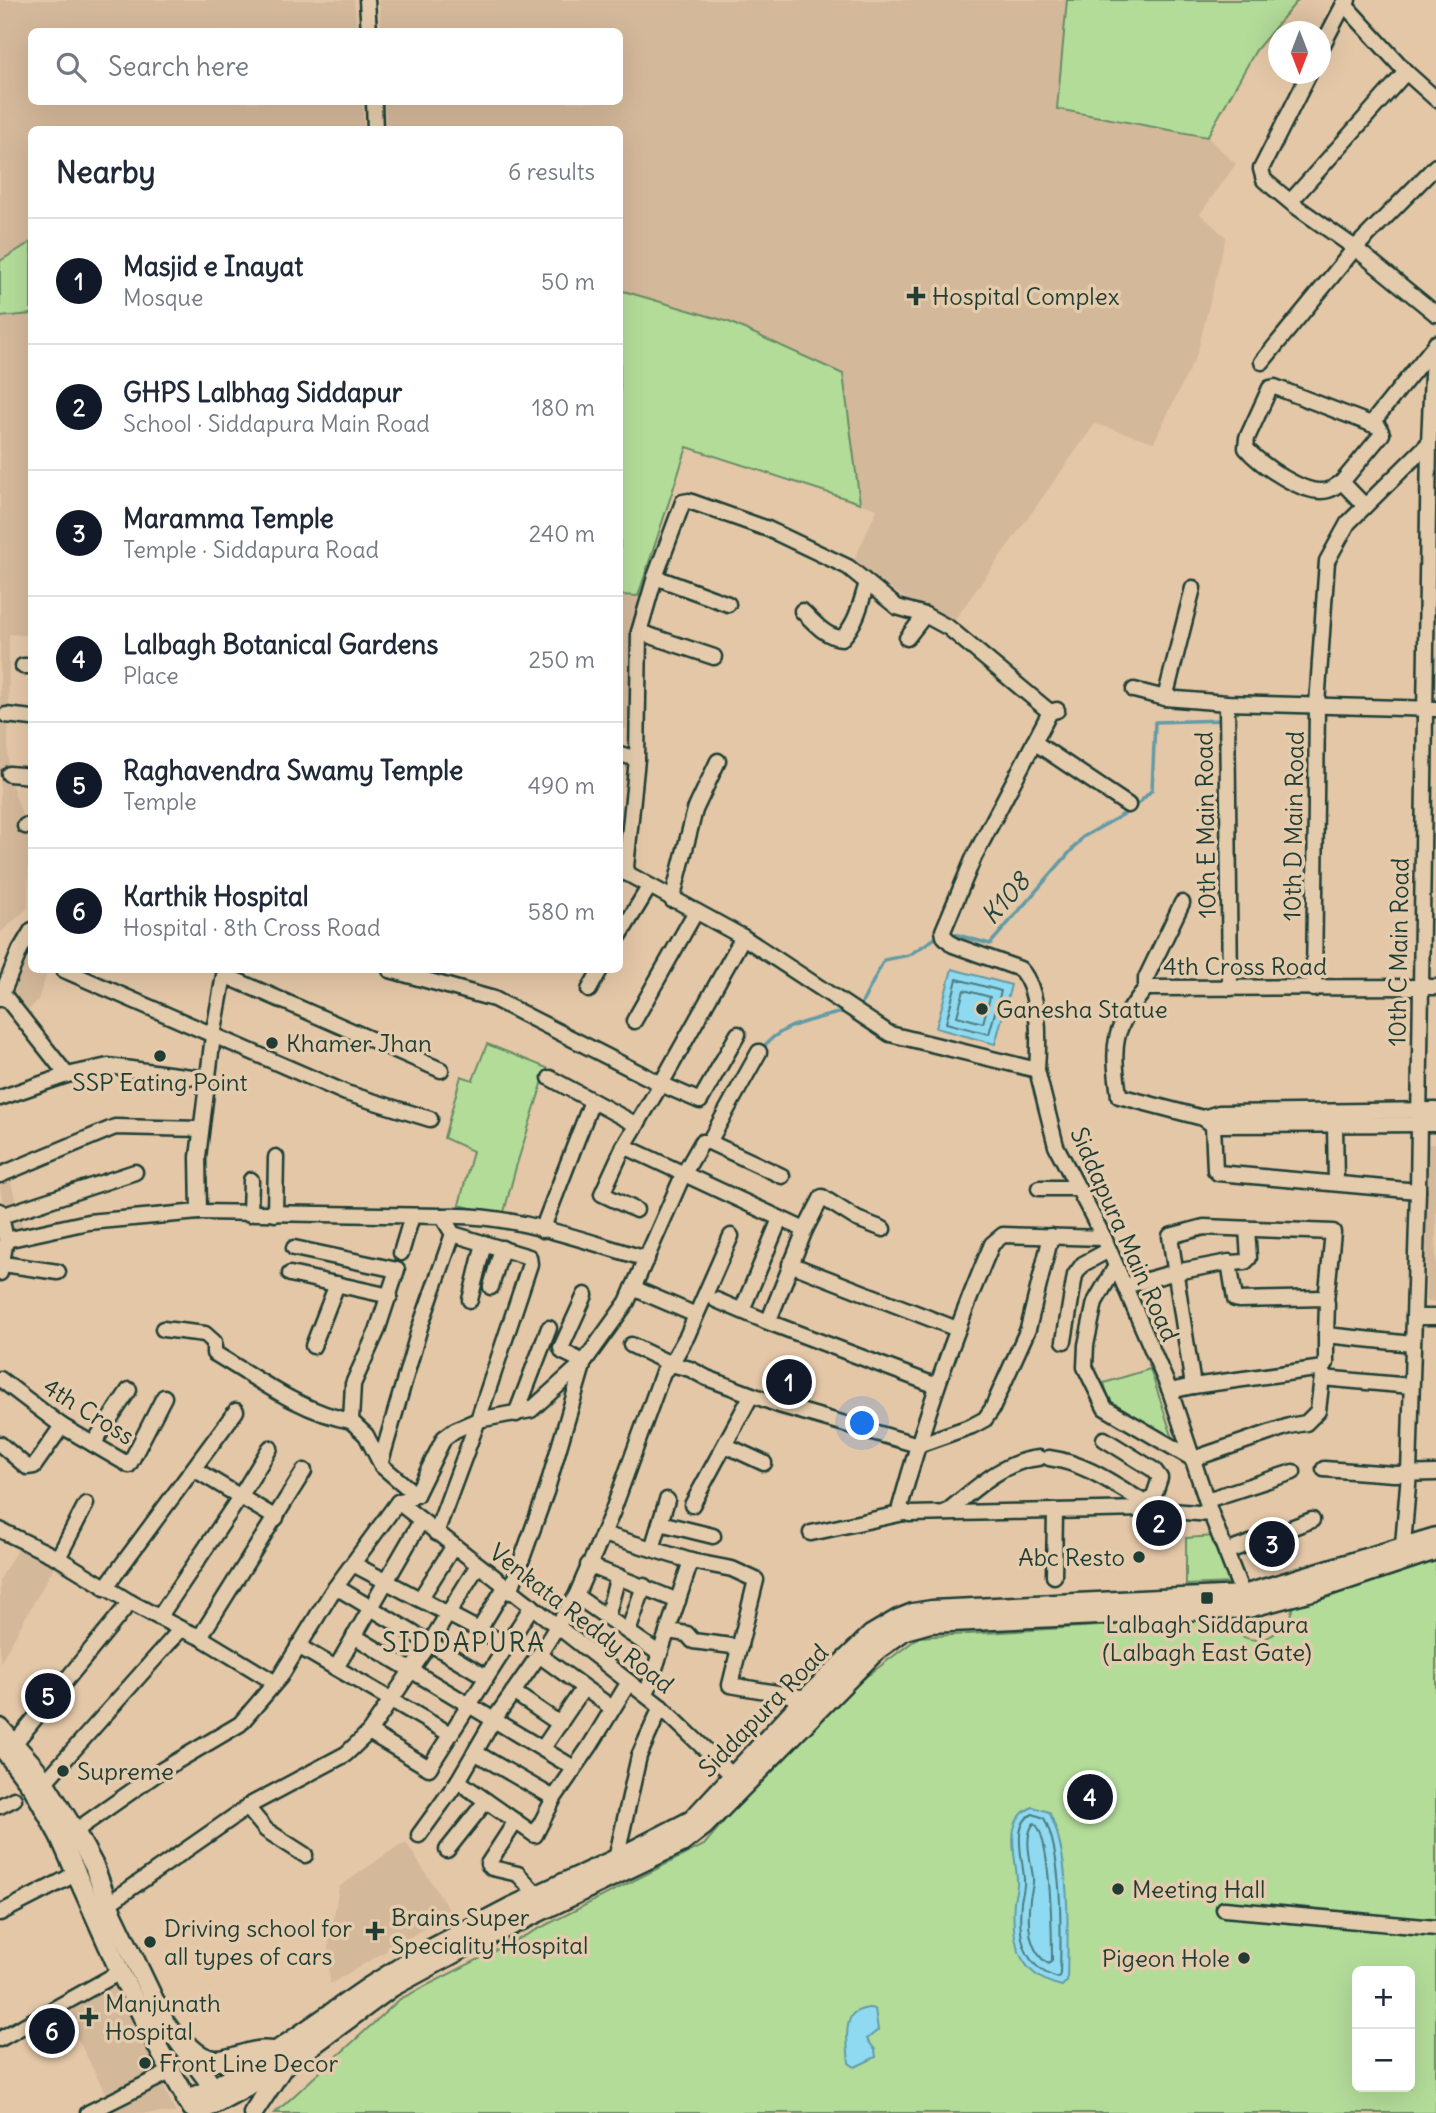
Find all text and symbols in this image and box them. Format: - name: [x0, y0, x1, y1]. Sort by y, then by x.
- north arrow: [1268, 21, 1331, 84]
- search box: [28, 28, 623, 105]
- icon: search: [52, 48, 90, 86]
- text: Search here: [108, 50, 249, 83]
- text: Nearby: [56, 153, 156, 191]
- text: 6 results: [508, 157, 595, 186]
- text: Masjid e Inayat: [123, 250, 303, 283]
- text: 1: [74, 267, 84, 296]
- text: 50 m: [541, 267, 595, 296]
- place label: Hospital Complex: [932, 281, 1120, 311]
- text: Mosque: [123, 283, 203, 312]
- marker: Hospital Complex: [906, 286, 926, 306]
- text: GHPS Lalbhag Siddapur: [123, 376, 402, 409]
- text: 2: [73, 393, 85, 422]
- text: 180 m: [532, 393, 595, 422]
- text: School · Siddapura Main Road: [123, 409, 430, 438]
- text: Maramma Temple: [123, 502, 334, 535]
- text: 3: [72, 519, 86, 548]
- text: 240 m: [529, 519, 595, 548]
- text: Temple · Siddapura Road: [123, 535, 379, 564]
- text: Lalbagh Botanical Gardens: [123, 628, 438, 661]
- text: 4: [72, 645, 86, 674]
- text: 250 m: [528, 645, 595, 674]
- text: Place: [123, 661, 179, 690]
- street label: 10th E Main Road: [1188, 731, 1222, 919]
- street label: 10th D Main Road: [1276, 731, 1310, 921]
- text: Raghavendra Swamy Temple: [123, 754, 463, 787]
- text: 5: [72, 771, 86, 800]
- text: 490 m: [528, 771, 595, 800]
- text: Temple: [123, 787, 197, 816]
- street label: 10th C Main Road: [1381, 857, 1415, 1047]
- water label: K108: [974, 864, 1038, 931]
- text: Karthik Hospital: [123, 880, 309, 913]
- text: 6: [72, 897, 86, 926]
- text: 580 m: [528, 897, 595, 926]
- text: Hospital · 8th Cross Road: [123, 913, 380, 942]
- street label: 4th Cross Road: [1163, 951, 1327, 981]
- place label: Ganesha Statue: [996, 994, 1168, 1024]
- marker: Ganesha Statue: [974, 1001, 990, 1017]
- place label: Khamer Jhan: [286, 1028, 432, 1058]
- marker: Khamer Jhan: [264, 1035, 280, 1051]
- marker: SSP Eating Point: [152, 1048, 168, 1064]
- place label: SSP Eating Point: [72, 1067, 248, 1097]
- street label: Siddapura Main Road: [1064, 1122, 1186, 1346]
- pin: 1: [766, 1356, 812, 1408]
- street label: 4th Cross: [38, 1371, 140, 1451]
- your location: [845, 1406, 879, 1440]
- pin: 2: [1136, 1497, 1182, 1549]
- pin: 3: [1249, 1518, 1295, 1570]
- street label: Venkata Reddy Road: [484, 1537, 680, 1699]
- place label: Abc Resto: [1018, 1542, 1125, 1572]
- marker: Abc Resto: [1131, 1549, 1147, 1565]
- marker: Lalbagh Siddapura (Lalbagh East Gate): [1199, 1590, 1215, 1606]
- place label: Lalbagh Siddapura (Lalbagh East Gate): [1102, 1609, 1312, 1667]
- district label: SIDDAPURA: [382, 1626, 546, 1659]
- street label: Siddapura Road: [692, 1637, 834, 1783]
- pin: 5: [25, 1670, 71, 1722]
- place label: Supreme: [77, 1756, 174, 1786]
- marker: Supreme: [55, 1763, 71, 1779]
- pin: 4: [1067, 1771, 1113, 1823]
- place label: Meeting Hall: [1132, 1874, 1265, 1904]
- marker: Meeting Hall: [1110, 1881, 1126, 1897]
- place label: Brains Super Speciality Hospital: [391, 1902, 588, 1960]
- place label: Driving school for all types of cars: [164, 1913, 352, 1971]
- marker: Brains Super Speciality Hospital: [365, 1921, 385, 1941]
- marker: Driving school for all types of cars: [142, 1934, 158, 1950]
- place label: Pigeon Hole: [1102, 1943, 1230, 1973]
- marker: Pigeon Hole: [1236, 1950, 1252, 1966]
- map controls: [1352, 1966, 1415, 2092]
- button: +: [1352, 1966, 1415, 2029]
- place label: Manjunath Hospital: [105, 1988, 221, 2046]
- pin: 6: [29, 2005, 75, 2057]
- marker: Manjunath Hospital: [79, 2007, 99, 2027]
- button: −: [1352, 2029, 1415, 2092]
- place label: Front Line Decor: [159, 2048, 339, 2078]
- marker: Front Line Decor: [137, 2055, 153, 2071]

